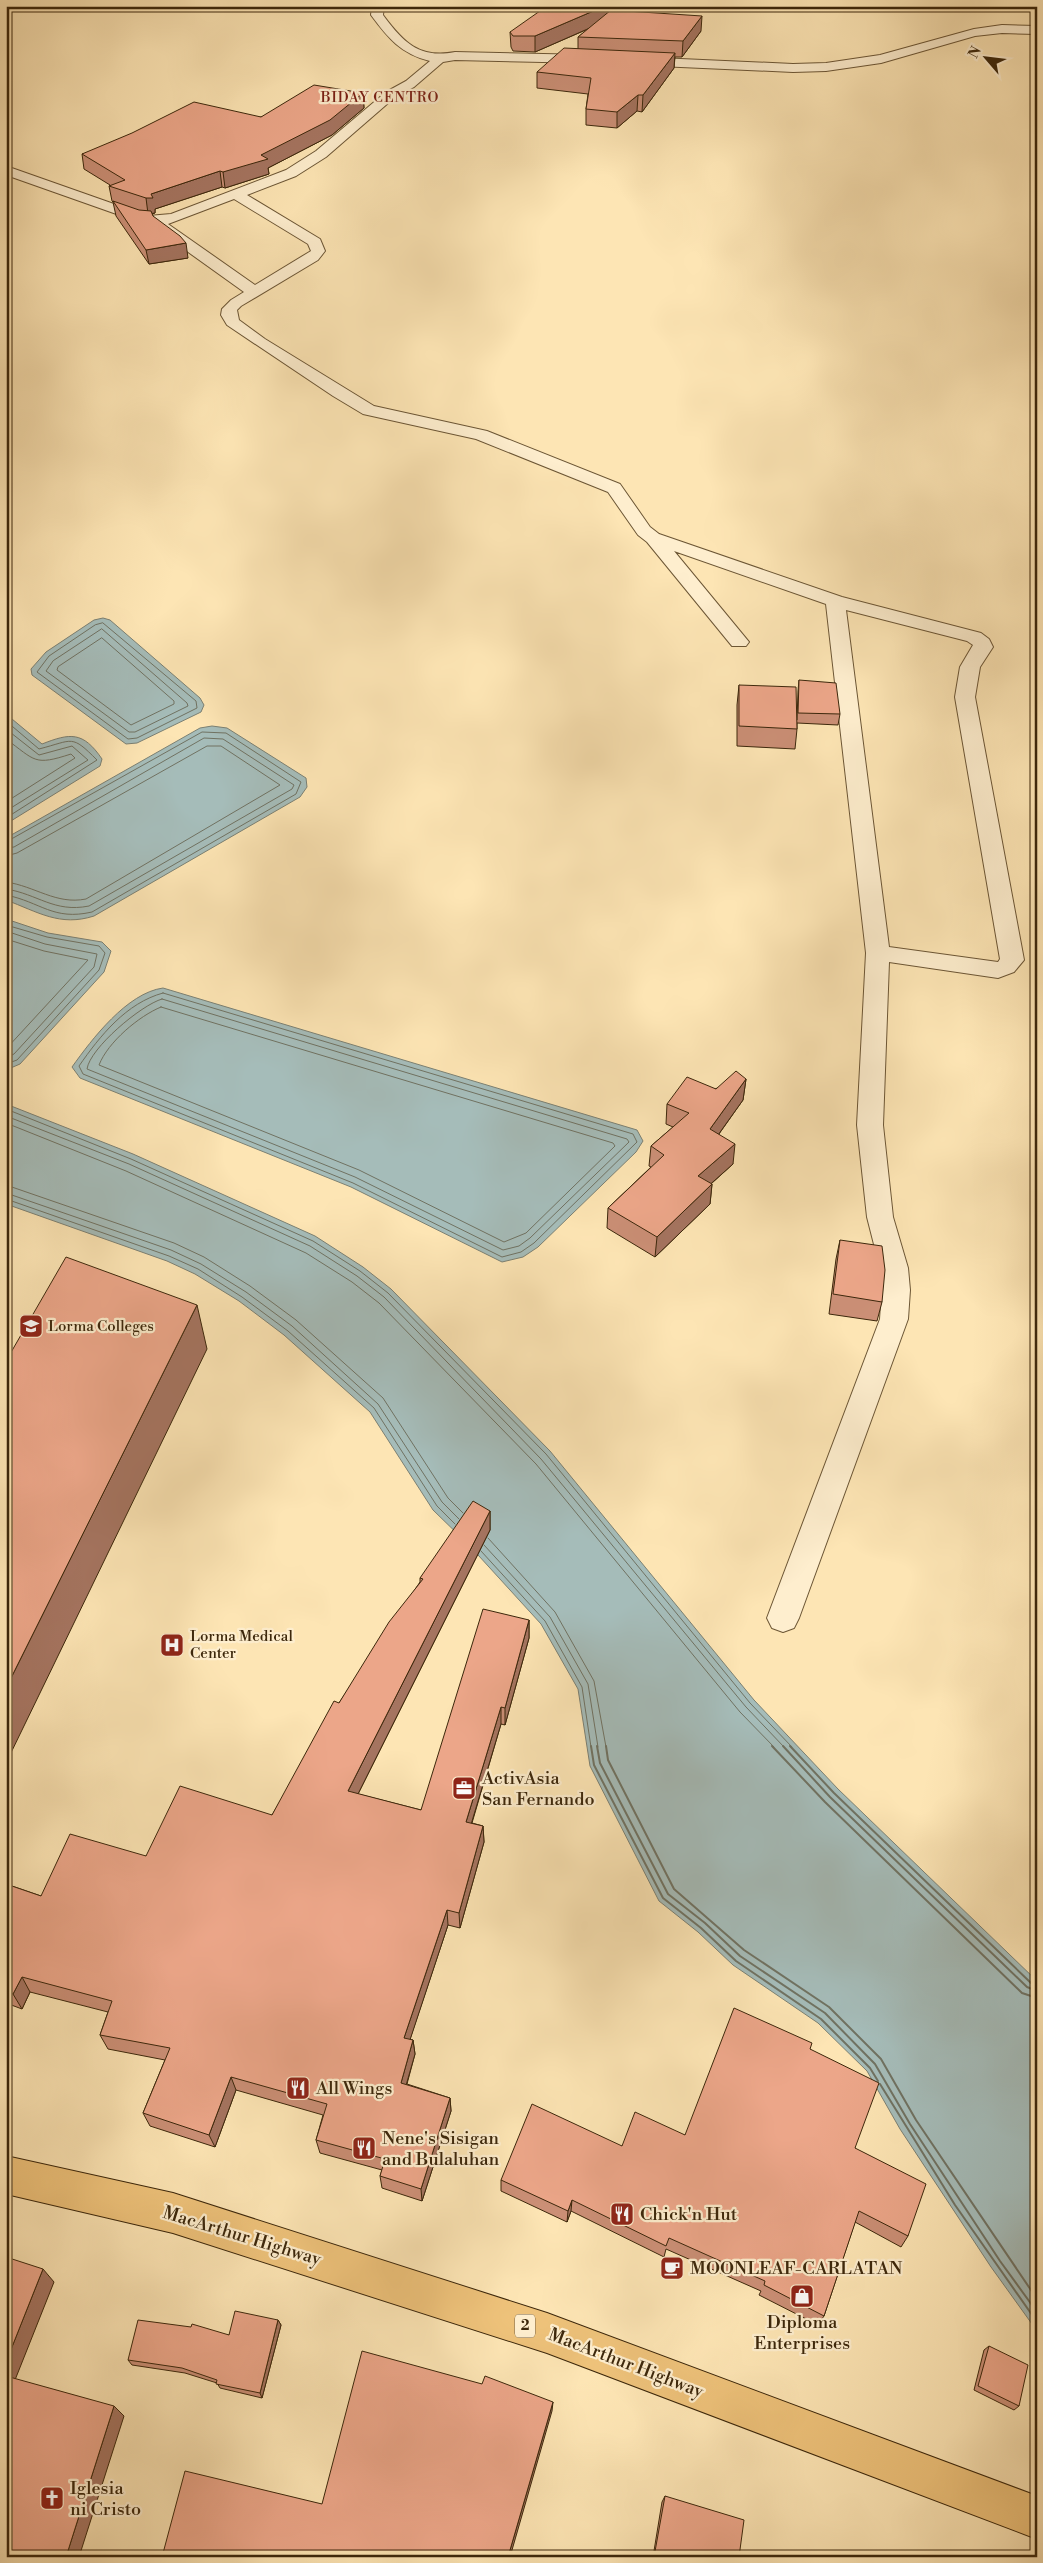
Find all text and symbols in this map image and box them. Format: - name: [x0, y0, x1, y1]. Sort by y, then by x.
- north arrow: [960, 32, 1010, 82]
- text: N: [965, 43, 986, 61]
- district label: BIDAY CENTRO: [320, 89, 439, 107]
- school or university icon: Lorma Colleges: [18, 1313, 44, 1339]
- place label: Lorma Colleges: [48, 1317, 154, 1336]
- place label: Lorma Medical Center: [190, 1627, 293, 1663]
- hospital icon: Lorma Medical Center: [159, 1632, 185, 1658]
- place label: ActivAsia San Fernando: [481, 1767, 595, 1811]
- office icon: ActivAsia San Fernando: [451, 1775, 477, 1801]
- restaurant icon: All Wings: [285, 2075, 311, 2101]
- place label: All Wings: [315, 2077, 392, 2100]
- place label: Nene's Sisigan and Bulaluhan: [382, 2127, 500, 2171]
- restaurant icon: Nene's Sisigan and Bulaluhan: [351, 2135, 377, 2161]
- street label: MacArthur Highway: [160, 2201, 324, 2271]
- restaurant icon: Chick'n Hut: [609, 2201, 635, 2227]
- place label: Chick'n Hut: [640, 2203, 738, 2226]
- cafe icon: MOONLEAF-CARLATAN: [659, 2255, 685, 2281]
- place label: MOONLEAF-CARLATAN: [690, 2257, 903, 2280]
- shop icon: Diploma Enterprises: [789, 2283, 815, 2309]
- place label: Diploma Enterprises: [754, 2311, 850, 2355]
- road number: 2: [515, 2314, 535, 2338]
- street label: MacArthur Highway: [545, 2323, 707, 2403]
- place label: Iglesia ni Cristo: [70, 2477, 141, 2521]
- church icon: Iglesia ni Cristo: [39, 2485, 65, 2511]

